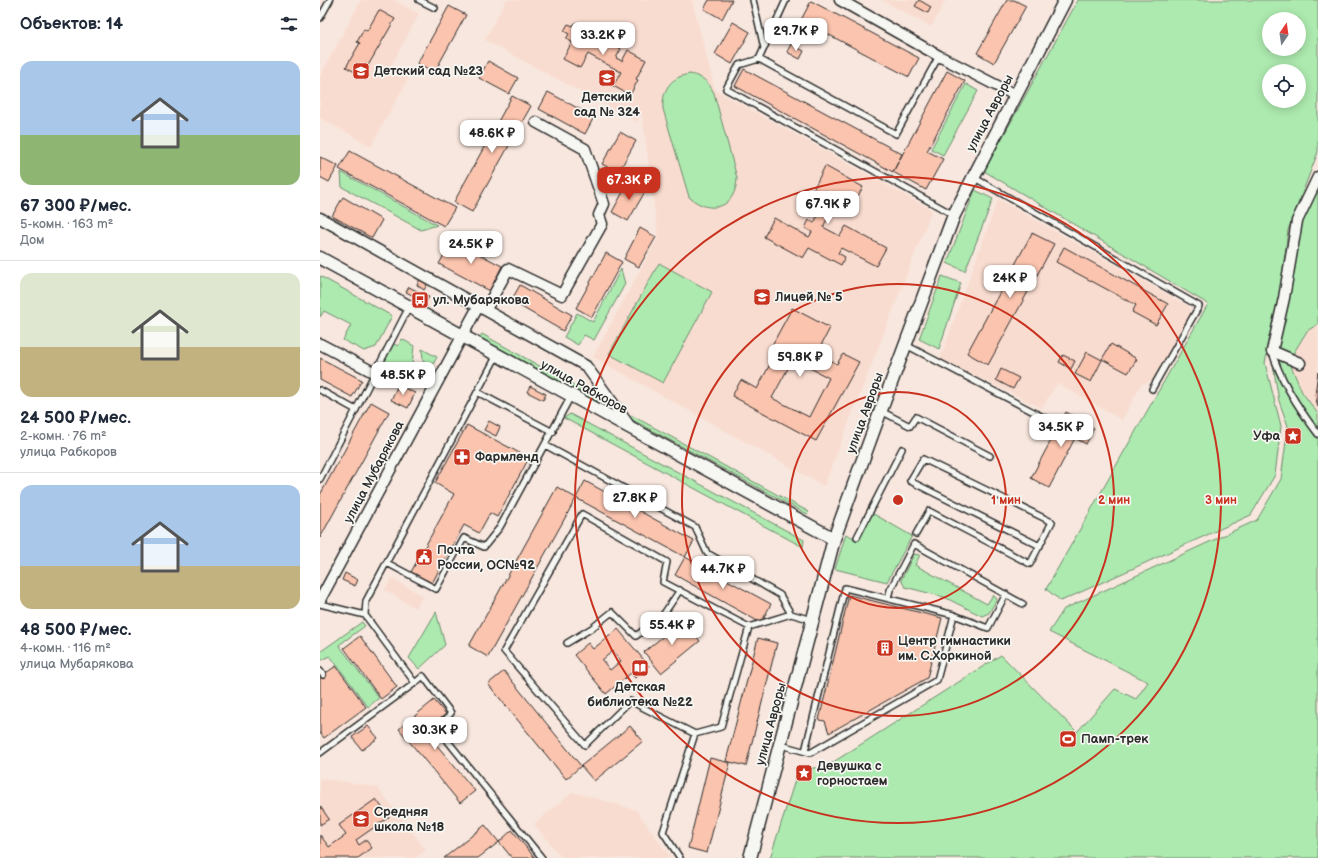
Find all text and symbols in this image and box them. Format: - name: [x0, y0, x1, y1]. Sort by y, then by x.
- north arrow: [1262, 12, 1306, 56]
- map controls: [1262, 12, 1306, 108]
- icon: filters: [278, 13, 300, 35]
- text: Объектов: 14: [20, 14, 123, 34]
- pin: 29.7K ₽: [759, 18, 833, 52]
- pin: 33.2K ₽: [566, 22, 640, 56]
- text: 29.7K ₽: [773, 23, 819, 39]
- text: 33.2K ₽: [580, 27, 626, 43]
- school or university icon: Детский сад №23: [351, 61, 371, 81]
- place label: Детский сад №23: [374, 63, 484, 79]
- button: locate: [1262, 64, 1306, 108]
- school or university icon: Детский сад № 324: [597, 68, 617, 88]
- street label: улица Авроры: [963, 72, 1017, 154]
- icon: home: [124, 87, 196, 159]
- place label: Детский сад № 324: [574, 89, 640, 120]
- pin: 48.6K ₽: [455, 120, 529, 154]
- text: 48.6K ₽: [469, 125, 515, 141]
- pin: 67.3K ₽: [592, 167, 666, 201]
- text: 67.3K ₽: [606, 172, 652, 188]
- pin: 67.9K ₽: [791, 191, 865, 225]
- text: 67 300 ₽/мес.: [20, 196, 131, 216]
- text: 67.9K ₽: [805, 196, 851, 212]
- text: 5-комн. · 163 m²: [20, 216, 113, 232]
- pin: 24.5K ₽: [434, 231, 508, 265]
- text: Дом: [20, 232, 45, 248]
- text: 24.5K ₽: [448, 236, 494, 252]
- pin: 24K ₽: [982, 265, 1038, 299]
- text: 24K ₽: [993, 270, 1027, 286]
- school or university icon: Лицей № 5: [752, 287, 772, 307]
- place label: Лицей № 5: [774, 289, 843, 305]
- bus stop icon: ул. Мубарякова: [410, 290, 430, 310]
- place label: ул. Мубарякова: [433, 292, 530, 308]
- icon: home: [124, 299, 196, 371]
- pin: 59.8K ₽: [763, 344, 837, 378]
- text: 59.8K ₽: [777, 349, 823, 365]
- street label: улица Рабкоров: [538, 357, 630, 418]
- pin: 48.5K ₽: [366, 362, 440, 396]
- text: 48.5K ₽: [380, 367, 426, 383]
- street label: улица Авроры: [843, 370, 887, 456]
- text: 24 500 ₽/мес.: [20, 408, 131, 428]
- pin: 34.5K ₽: [1024, 414, 1098, 448]
- street label: улица Мубарякова: [340, 418, 408, 526]
- text: 34.5K ₽: [1038, 419, 1084, 435]
- place icon: Уфа: [1283, 426, 1303, 446]
- text: 2-комн. · 76 m²: [20, 428, 107, 444]
- place label: Уфа: [1253, 428, 1280, 444]
- text: улица Рабкоров: [20, 444, 117, 460]
- pharmacy icon: Фармленд: [452, 447, 472, 467]
- place label: Фармленд: [475, 449, 539, 465]
- pin: 27.8K ₽: [598, 485, 672, 519]
- text: 27.8K ₽: [612, 490, 658, 506]
- centre of rings: [891, 493, 905, 507]
- text: 1 мин: [991, 493, 1021, 508]
- text: 2 мин: [1098, 493, 1130, 508]
- text: 3 мин: [1205, 493, 1237, 508]
- icon: home: [124, 511, 196, 583]
- place label: Почта России, ОС№92: [437, 542, 535, 573]
- public building icon: Почта России, ОС№92: [414, 547, 434, 567]
- pin: 44.7K ₽: [686, 556, 760, 590]
- text: 44.7K ₽: [700, 561, 746, 577]
- pin: 55.4K ₽: [635, 612, 709, 646]
- text: 55.4K ₽: [649, 617, 695, 633]
- text: 48 500 ₽/мес.: [20, 620, 132, 640]
- place label: Центр гимнастики им. С.Хоркиной: [898, 633, 1011, 664]
- building icon: Центр гимнастики им. С.Хоркиной: [875, 638, 895, 658]
- text: 4-комн. · 116 m²: [20, 640, 111, 656]
- text: улица Мубарякова: [20, 656, 134, 672]
- library icon: Детская библиотека №22: [630, 658, 650, 678]
- place label: Детская библиотека №22: [587, 679, 693, 710]
- street label: улица Авроры: [752, 681, 790, 767]
- pin: 30.3K ₽: [398, 717, 472, 751]
- text: 30.3K ₽: [412, 722, 458, 738]
- sports icon: Памп-трек: [1058, 729, 1078, 749]
- place label: Памп-трек: [1081, 731, 1149, 747]
- place label: Девушка с горностаем: [817, 758, 888, 789]
- place icon: Девушка с горностаем: [794, 763, 814, 783]
- place label: Средняя школа №18: [374, 804, 445, 835]
- school or university icon: Средняя школа №18: [351, 809, 371, 829]

